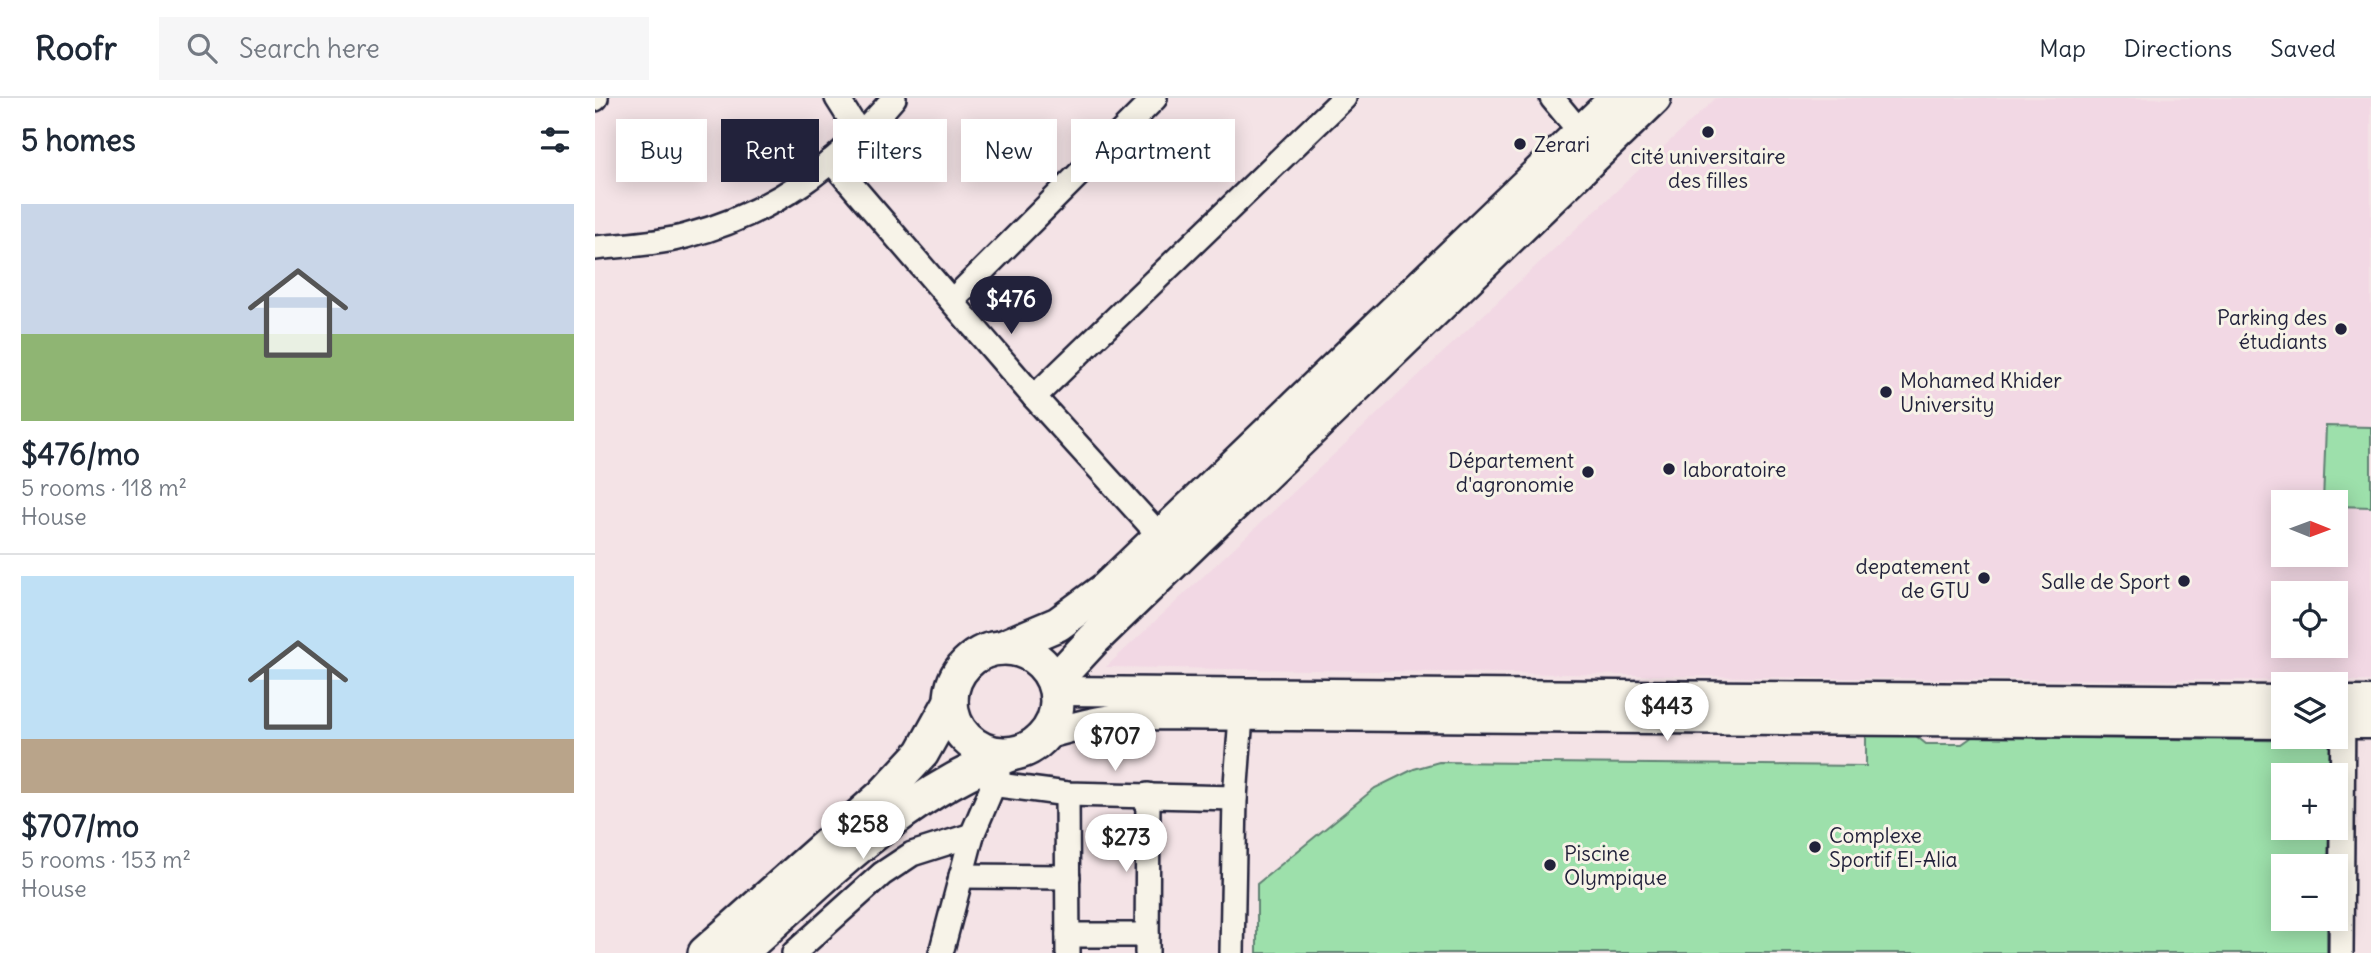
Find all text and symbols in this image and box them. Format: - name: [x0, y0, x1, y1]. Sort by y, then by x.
- search box: [159, 17, 649, 80]
- text: Roofr: [35, 27, 117, 69]
- icon: search: [183, 29, 221, 67]
- text: Search here: [239, 32, 380, 65]
- text: Map: [2039, 33, 2086, 63]
- text: Directions: [2124, 33, 2232, 63]
- text: Saved: [2270, 33, 2336, 63]
- chip: Buy: [616, 119, 707, 182]
- chip: Rent: [721, 119, 819, 182]
- chip: Filters: [833, 119, 947, 182]
- chip: New: [961, 119, 1057, 182]
- chip: Apartment: [1071, 119, 1235, 182]
- text: 5 homes: [21, 121, 136, 159]
- icon: filters: [536, 121, 574, 159]
- marker: cité universitaire des filles: [1700, 124, 1716, 140]
- place label: Zerari: [1534, 131, 1590, 158]
- marker: Zerari: [1512, 136, 1528, 152]
- place label: cité universitaire des filles: [1630, 143, 1786, 194]
- icon: home: [235, 250, 361, 376]
- pin: $476: [970, 276, 1052, 336]
- text: $476: [986, 284, 1036, 313]
- place label: Parking des étudiants: [2217, 304, 2327, 355]
- marker: Parking des étudiants: [2333, 321, 2349, 337]
- place label: Mohamed Khider University: [1900, 367, 2062, 418]
- marker: Mohamed Khider University: [1878, 384, 1894, 400]
- text: $476/mo: [21, 435, 140, 473]
- place label: Département d'agronomie: [1448, 447, 1574, 498]
- place label: laboratoire: [1683, 456, 1786, 483]
- marker: laboratoire: [1661, 461, 1677, 477]
- marker: Département d'agronomie: [1580, 464, 1596, 480]
- text: 5 rooms · 118 m²: [21, 473, 187, 502]
- north arrow: [2271, 490, 2349, 567]
- map controls: [2271, 490, 2348, 931]
- text: House: [21, 502, 87, 531]
- place label: depatement de GTU: [1856, 553, 1970, 604]
- place label: Salle de Sport: [2041, 568, 2170, 595]
- marker: depatement de GTU: [1976, 570, 1992, 586]
- marker: Salle de Sport: [2176, 573, 2192, 589]
- button: locate: [2271, 581, 2348, 658]
- icon: home: [235, 622, 361, 748]
- button: layers: [2271, 672, 2348, 749]
- pin: $443: [1626, 684, 1708, 743]
- text: $443: [1641, 691, 1693, 720]
- pin: $707: [1074, 714, 1156, 773]
- text: $707: [1090, 721, 1140, 750]
- button: +: [2271, 763, 2348, 840]
- pin: $258: [822, 802, 904, 861]
- text: $707/mo: [21, 807, 139, 845]
- text: $258: [837, 809, 889, 838]
- pin: $273: [1085, 814, 1167, 874]
- text: $273: [1101, 822, 1151, 851]
- place label: Complexe Sportif El-Alia: [1829, 822, 1958, 873]
- marker: Complexe Sportif El-Alia: [1807, 839, 1823, 855]
- place label: Piscine Olympique: [1564, 840, 1667, 891]
- text: 5 rooms · 153 m²: [21, 845, 191, 874]
- button: −: [2271, 854, 2348, 931]
- marker: Piscine Olympique: [1542, 857, 1558, 873]
- text: House: [21, 874, 87, 903]

